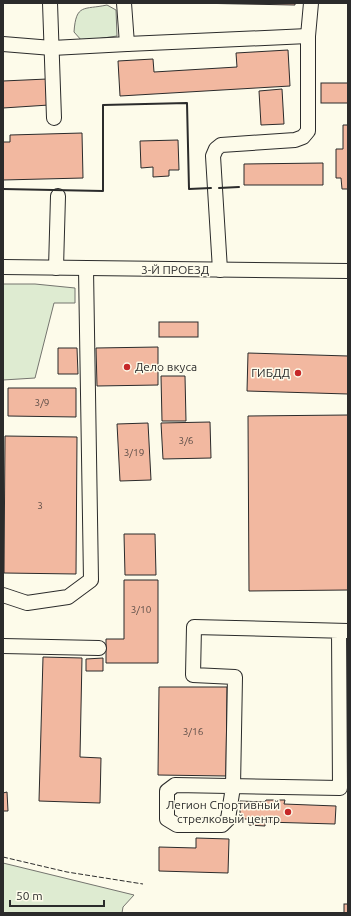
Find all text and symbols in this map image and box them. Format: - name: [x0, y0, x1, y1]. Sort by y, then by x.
- street label: 3-Й ПРОЕЗД: [141, 263, 209, 276]
- place label: Дело вкуса: [135, 360, 197, 373]
- marker: Дело вкуса: [122, 362, 132, 372]
- place label: ГИБДД: [251, 366, 290, 379]
- marker: ГИБДД: [293, 368, 303, 378]
- house number: 3/9: [35, 397, 49, 408]
- house number: 3/6: [179, 435, 194, 446]
- house number: 3/19: [124, 447, 144, 458]
- house number: 3: [37, 500, 43, 511]
- house number: 3/10: [131, 604, 152, 615]
- house number: 3/16: [183, 726, 204, 737]
- place label: Легион Спортивный стрелковый центр: [166, 798, 280, 825]
- marker: Легион Спортивный стрелковый центр: [283, 807, 293, 817]
- scale bar: [10, 882, 104, 908]
- text: 50 m: [16, 889, 43, 902]

